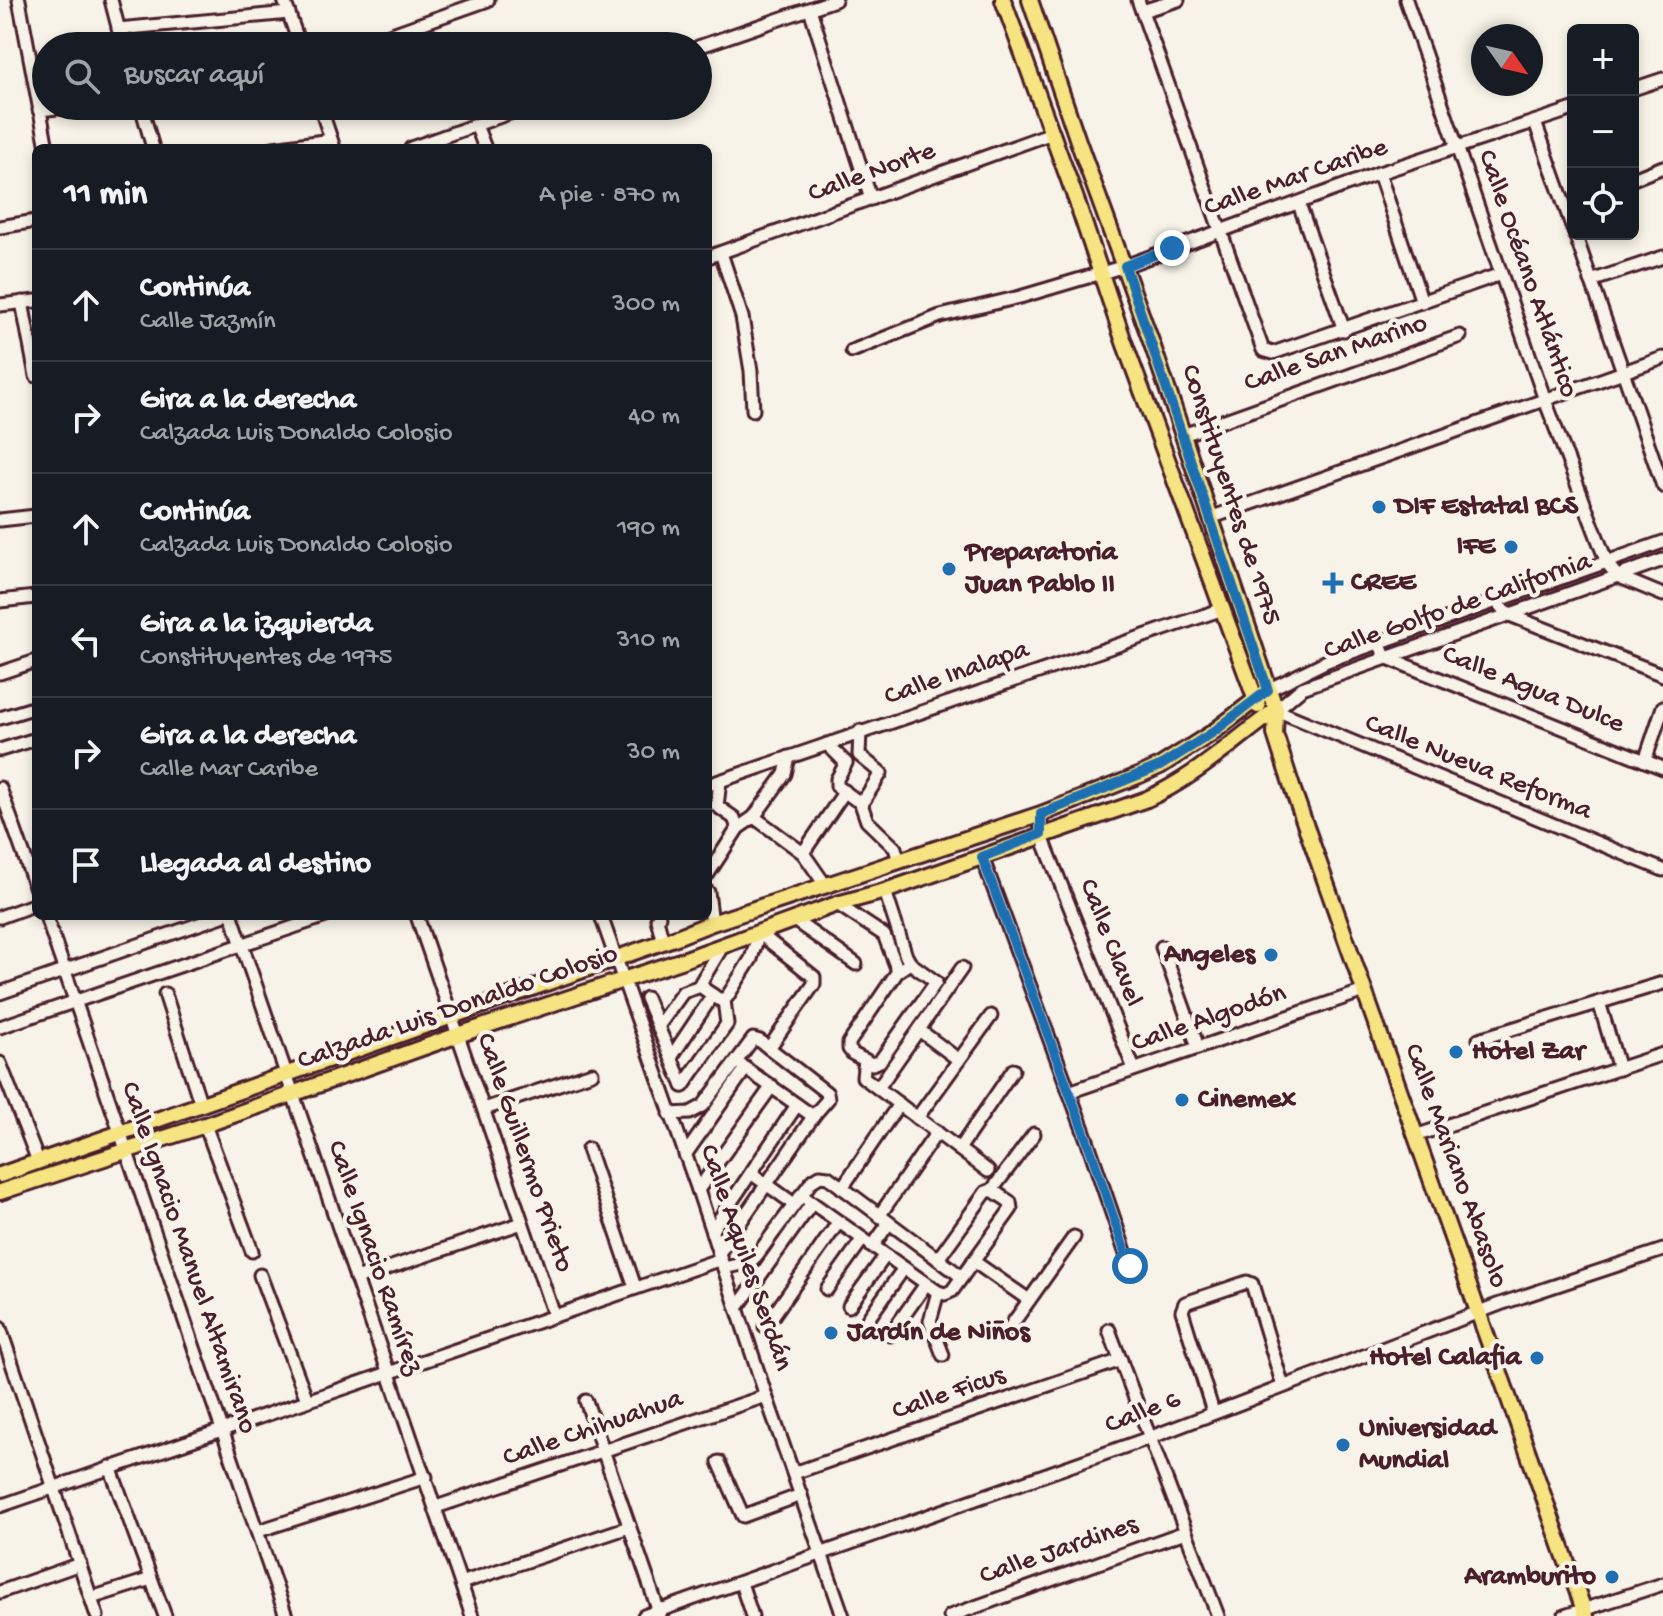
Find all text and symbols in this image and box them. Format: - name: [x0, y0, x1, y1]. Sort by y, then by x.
- north arrow: [1471, 24, 1543, 96]
- map controls: [1567, 24, 1639, 240]
- button: +: [1567, 24, 1639, 96]
- search box: [32, 32, 712, 120]
- icon: search: [60, 54, 104, 98]
- text: Buscar aquí: [124, 59, 264, 94]
- button: −: [1567, 96, 1639, 168]
- street label: Calle Mar Caribe: [1200, 131, 1392, 225]
- street label: Calle Norte: [804, 135, 941, 211]
- street label: Calle Océano Atlántico: [1469, 146, 1585, 402]
- button: locate: [1567, 168, 1639, 240]
- text: 11 min: [64, 176, 147, 216]
- text: A pie · 870 m: [539, 181, 680, 212]
- route end: [1154, 230, 1190, 266]
- text: Continúa: [140, 272, 250, 307]
- icon: ahead: [64, 283, 108, 327]
- text: 300 m: [612, 290, 680, 321]
- text: Calle Jazmín: [140, 307, 276, 338]
- street label: Calle San Marino: [1240, 307, 1432, 401]
- street label: Constituyentes de 1975: [1172, 361, 1288, 629]
- text: Gira a la derecha: [140, 384, 356, 419]
- icon: right: [64, 395, 108, 439]
- text: 40 m: [628, 402, 680, 433]
- text: Calzada Luis Donaldo Colosio: [140, 419, 452, 450]
- place label: DIF Estatal BCS: [1392, 491, 1579, 524]
- text: Continúa: [140, 496, 250, 531]
- marker: DIF Estatal BCS: [1370, 498, 1388, 516]
- icon: ahead: [64, 507, 108, 551]
- text: 190 m: [617, 514, 680, 545]
- text: Calzada Luis Donaldo Colosio: [140, 531, 452, 562]
- place label: IFE: [1456, 531, 1497, 564]
- place label: Preparatoria Juan Pablo II: [963, 537, 1119, 602]
- marker: IFE: [1502, 538, 1520, 556]
- street label: Calle Golfo de California: [1320, 545, 1597, 668]
- marker: Preparatoria Juan Pablo II: [940, 560, 958, 578]
- place label: CREE: [1351, 567, 1417, 600]
- marker: CREE: [1322, 572, 1344, 594]
- text: Gira a la izquierda: [140, 608, 373, 643]
- icon: left: [64, 619, 108, 663]
- text: 310 m: [617, 626, 680, 657]
- street label: Calle Inalapa: [880, 633, 1035, 714]
- street label: Calle Agua Dulce: [1437, 638, 1629, 742]
- text: Constituyentes de 1975: [140, 643, 392, 674]
- street label: Calle Nueva Reforma: [1360, 707, 1598, 829]
- text: Gira a la derecha: [140, 720, 356, 755]
- icon: right: [64, 731, 108, 775]
- text: 30 m: [627, 738, 680, 769]
- text: Calle Mar Caribe: [140, 755, 318, 786]
- icon: arrive: [64, 843, 108, 887]
- text: Llegada al destino: [140, 848, 371, 883]
- street label: Calle Clavel: [1071, 875, 1149, 1011]
- street label: Calzada Luis Donaldo Colosio: [294, 938, 622, 1078]
- place label: Angeles: [1163, 939, 1257, 972]
- marker: Angeles: [1262, 946, 1280, 964]
- street label: Calle Algodón: [1127, 977, 1291, 1061]
- street label: Calle Guillermo Prieto: [468, 1029, 580, 1277]
- place label: Hotel Zar: [1472, 1036, 1588, 1069]
- street label: Calle Mariano Abasolo: [1395, 1039, 1515, 1293]
- marker: Hotel Zar: [1447, 1043, 1465, 1061]
- street label: Calle Ignacio Manuel Altamirano: [112, 1078, 264, 1438]
- place label: Cinemex: [1198, 1084, 1296, 1117]
- marker: Cinemex: [1173, 1091, 1191, 1109]
- street label: Calle Ignacio Ramírez: [318, 1137, 430, 1381]
- street label: Calle Aquiles Serdán: [691, 1141, 799, 1376]
- route start: [1112, 1248, 1148, 1284]
- place label: Jardín de Niños: [846, 1317, 1031, 1350]
- marker: Jardín de Niños: [822, 1324, 840, 1342]
- place label: Hotel Calafia: [1369, 1342, 1522, 1375]
- marker: Hotel Calafia: [1528, 1349, 1546, 1367]
- street label: Calle Ficus: [888, 1359, 1011, 1429]
- street label: Calle Chihuahua: [499, 1382, 689, 1475]
- street label: Calle 6: [1101, 1383, 1186, 1442]
- place label: Universidad Mundial: [1359, 1413, 1499, 1478]
- marker: Universidad Mundial: [1334, 1436, 1352, 1454]
- street label: Calle Jardines: [976, 1508, 1143, 1593]
- place label: Aramburito: [1463, 1561, 1596, 1594]
- marker: Aramburito: [1603, 1568, 1621, 1586]

